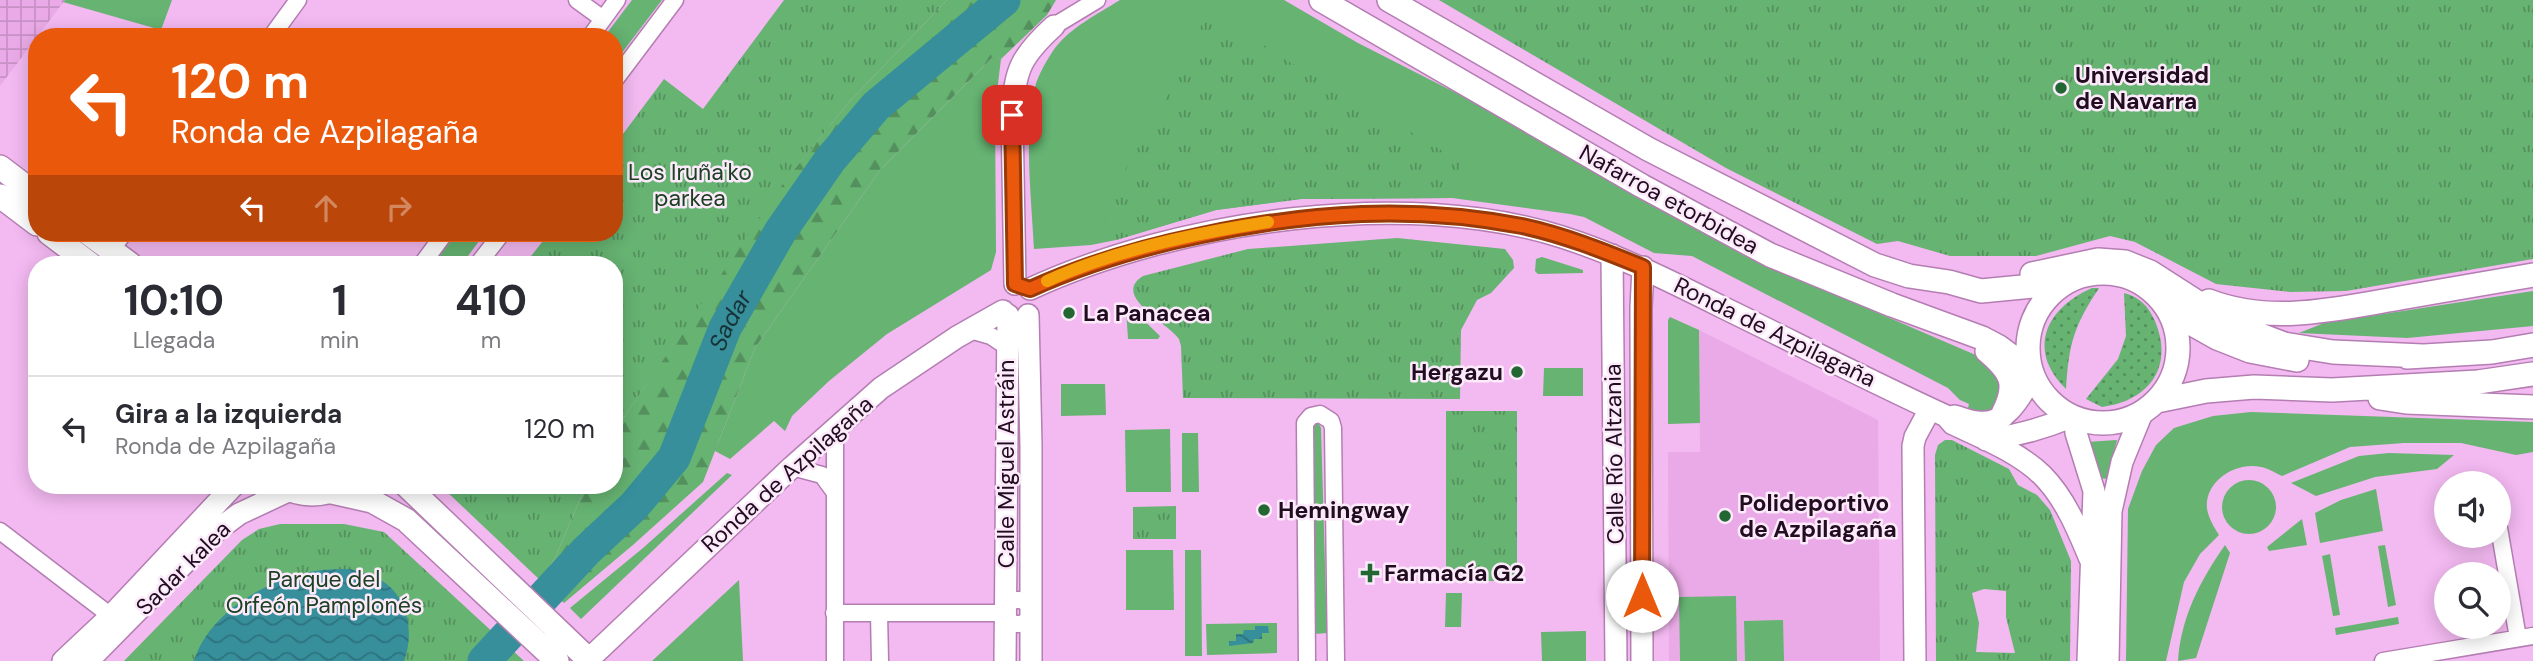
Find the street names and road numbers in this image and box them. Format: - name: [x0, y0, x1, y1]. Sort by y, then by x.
- street label: Nafarroa etorbidea: [1574, 137, 1764, 261]
- street label: Ronda de Azpilagaña: [1669, 270, 1881, 394]
- street label: Calle Miguel Astráin: [991, 360, 1021, 568]
- street label: Calle Río Altzania: [1597, 363, 1631, 545]
- street label: Ronda de Azpilagaña: [695, 389, 879, 559]
- street label: Sadar kalea: [129, 514, 237, 622]

